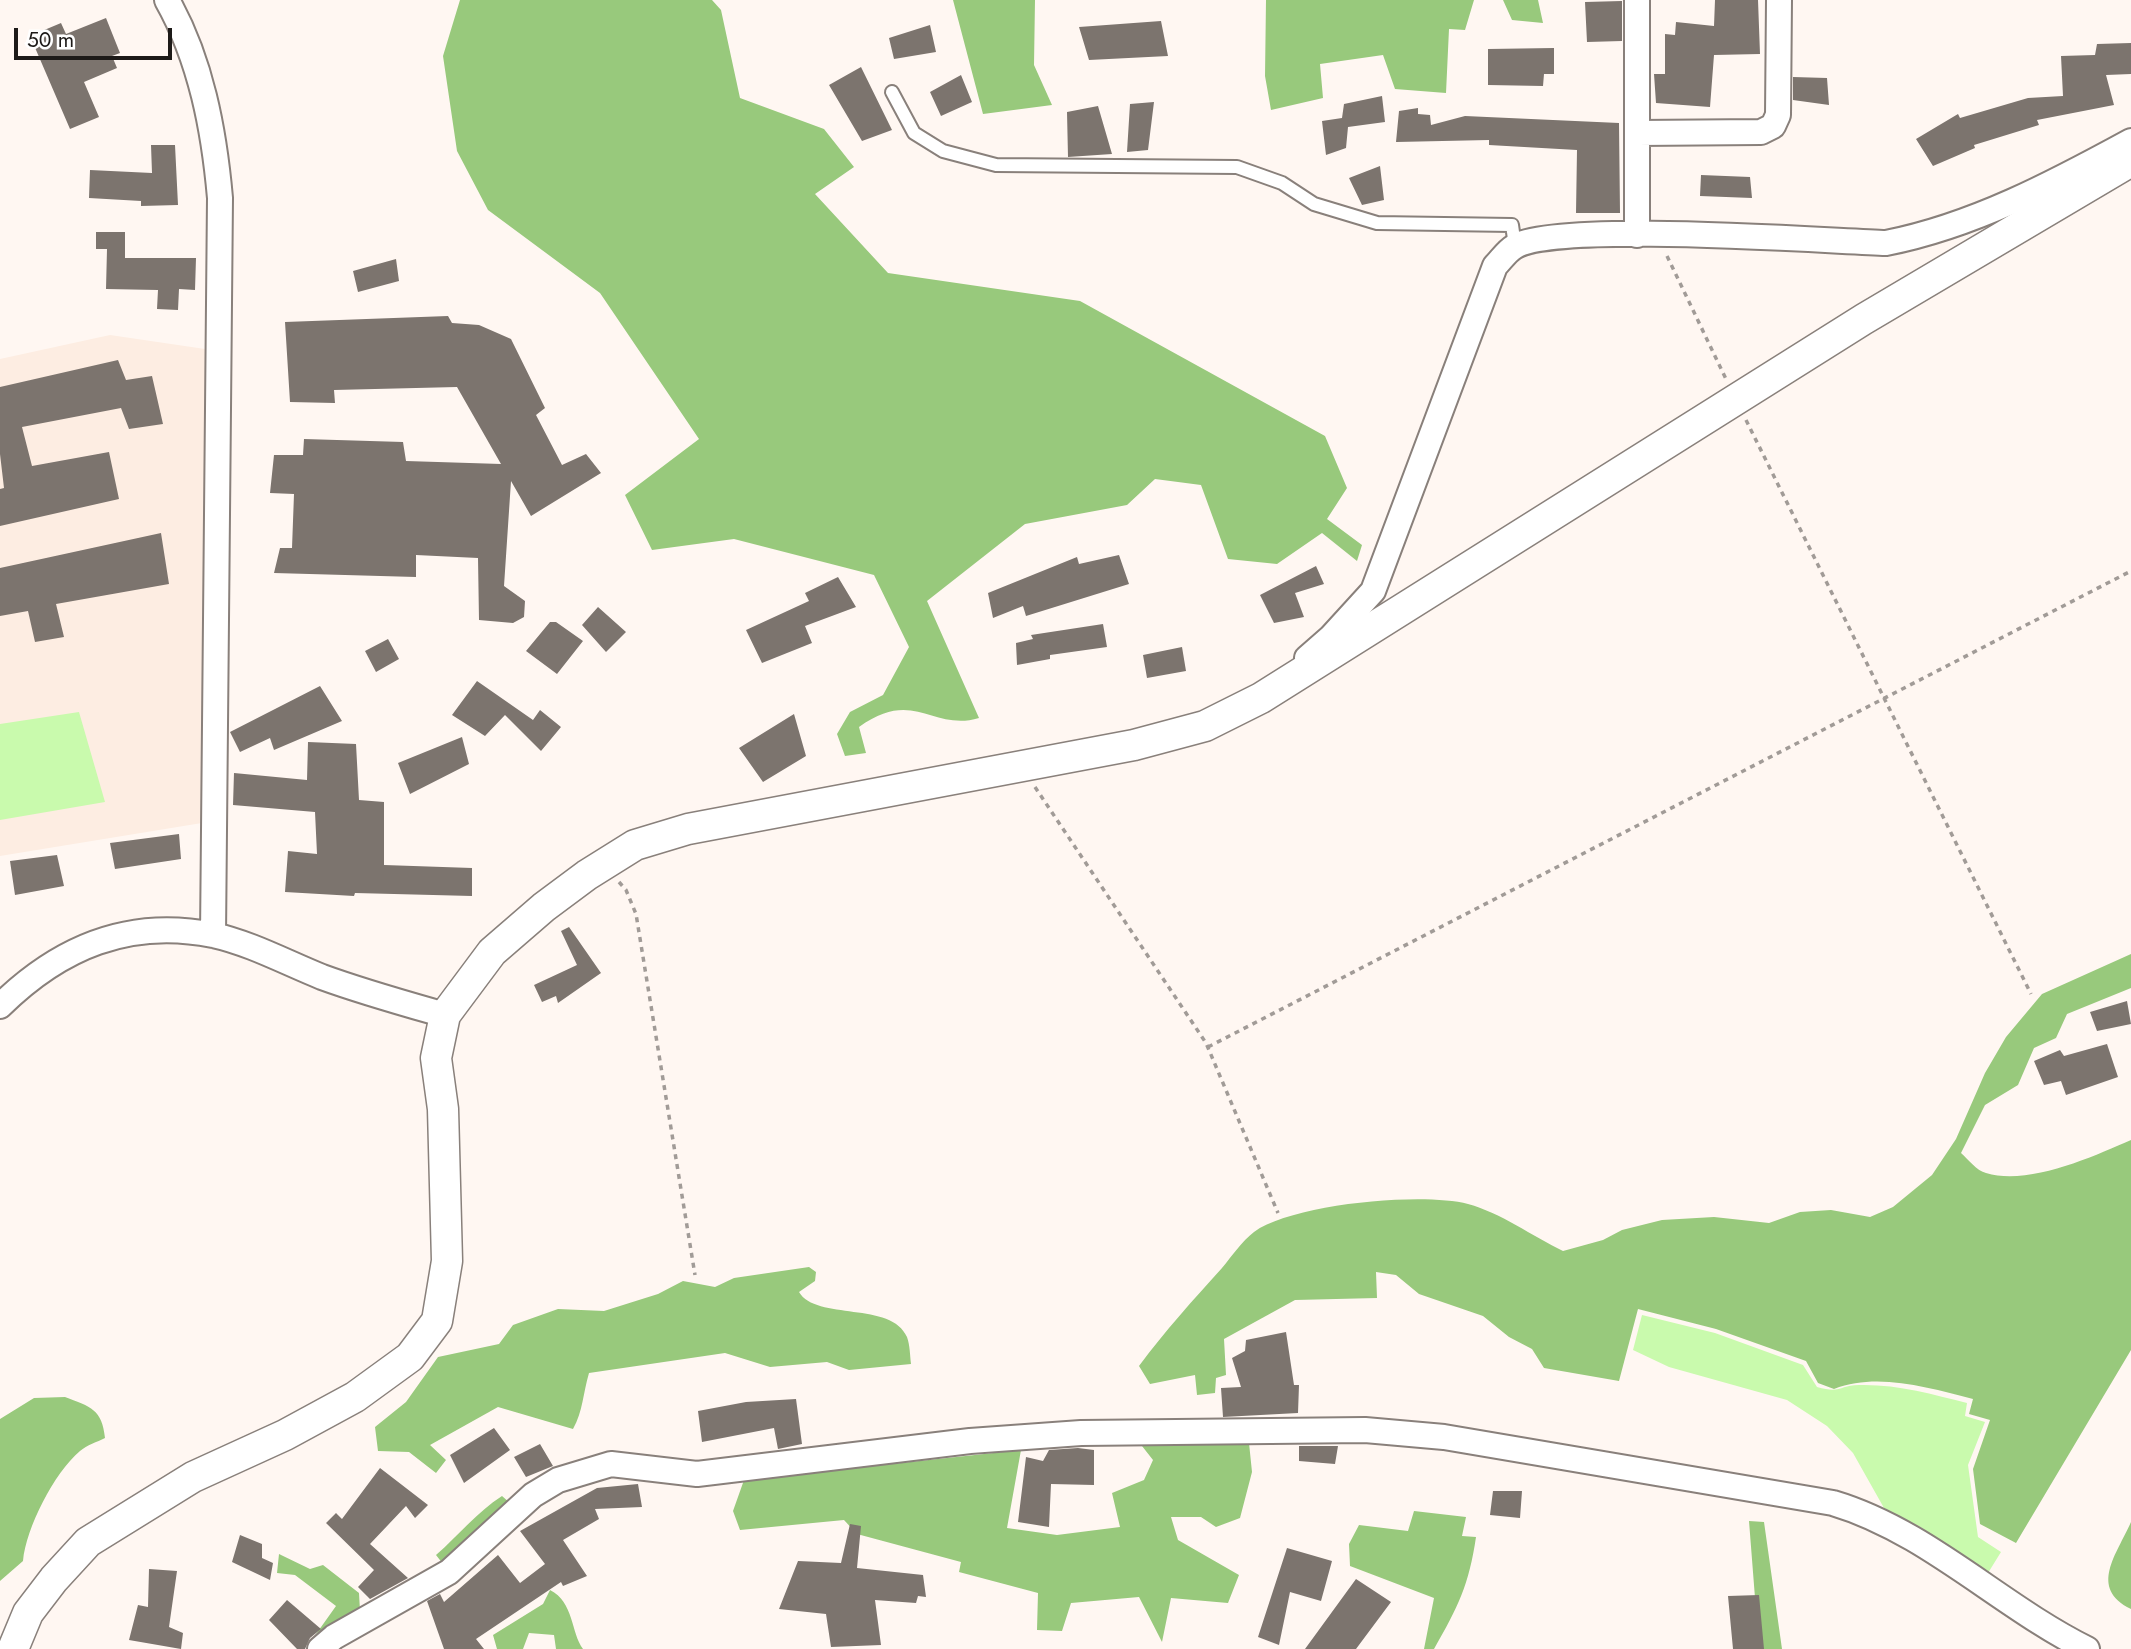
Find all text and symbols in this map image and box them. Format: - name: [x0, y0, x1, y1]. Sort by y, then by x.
- scale bar: [18, 14, 175, 58]
- text: 50 m: [27, 25, 74, 55]

